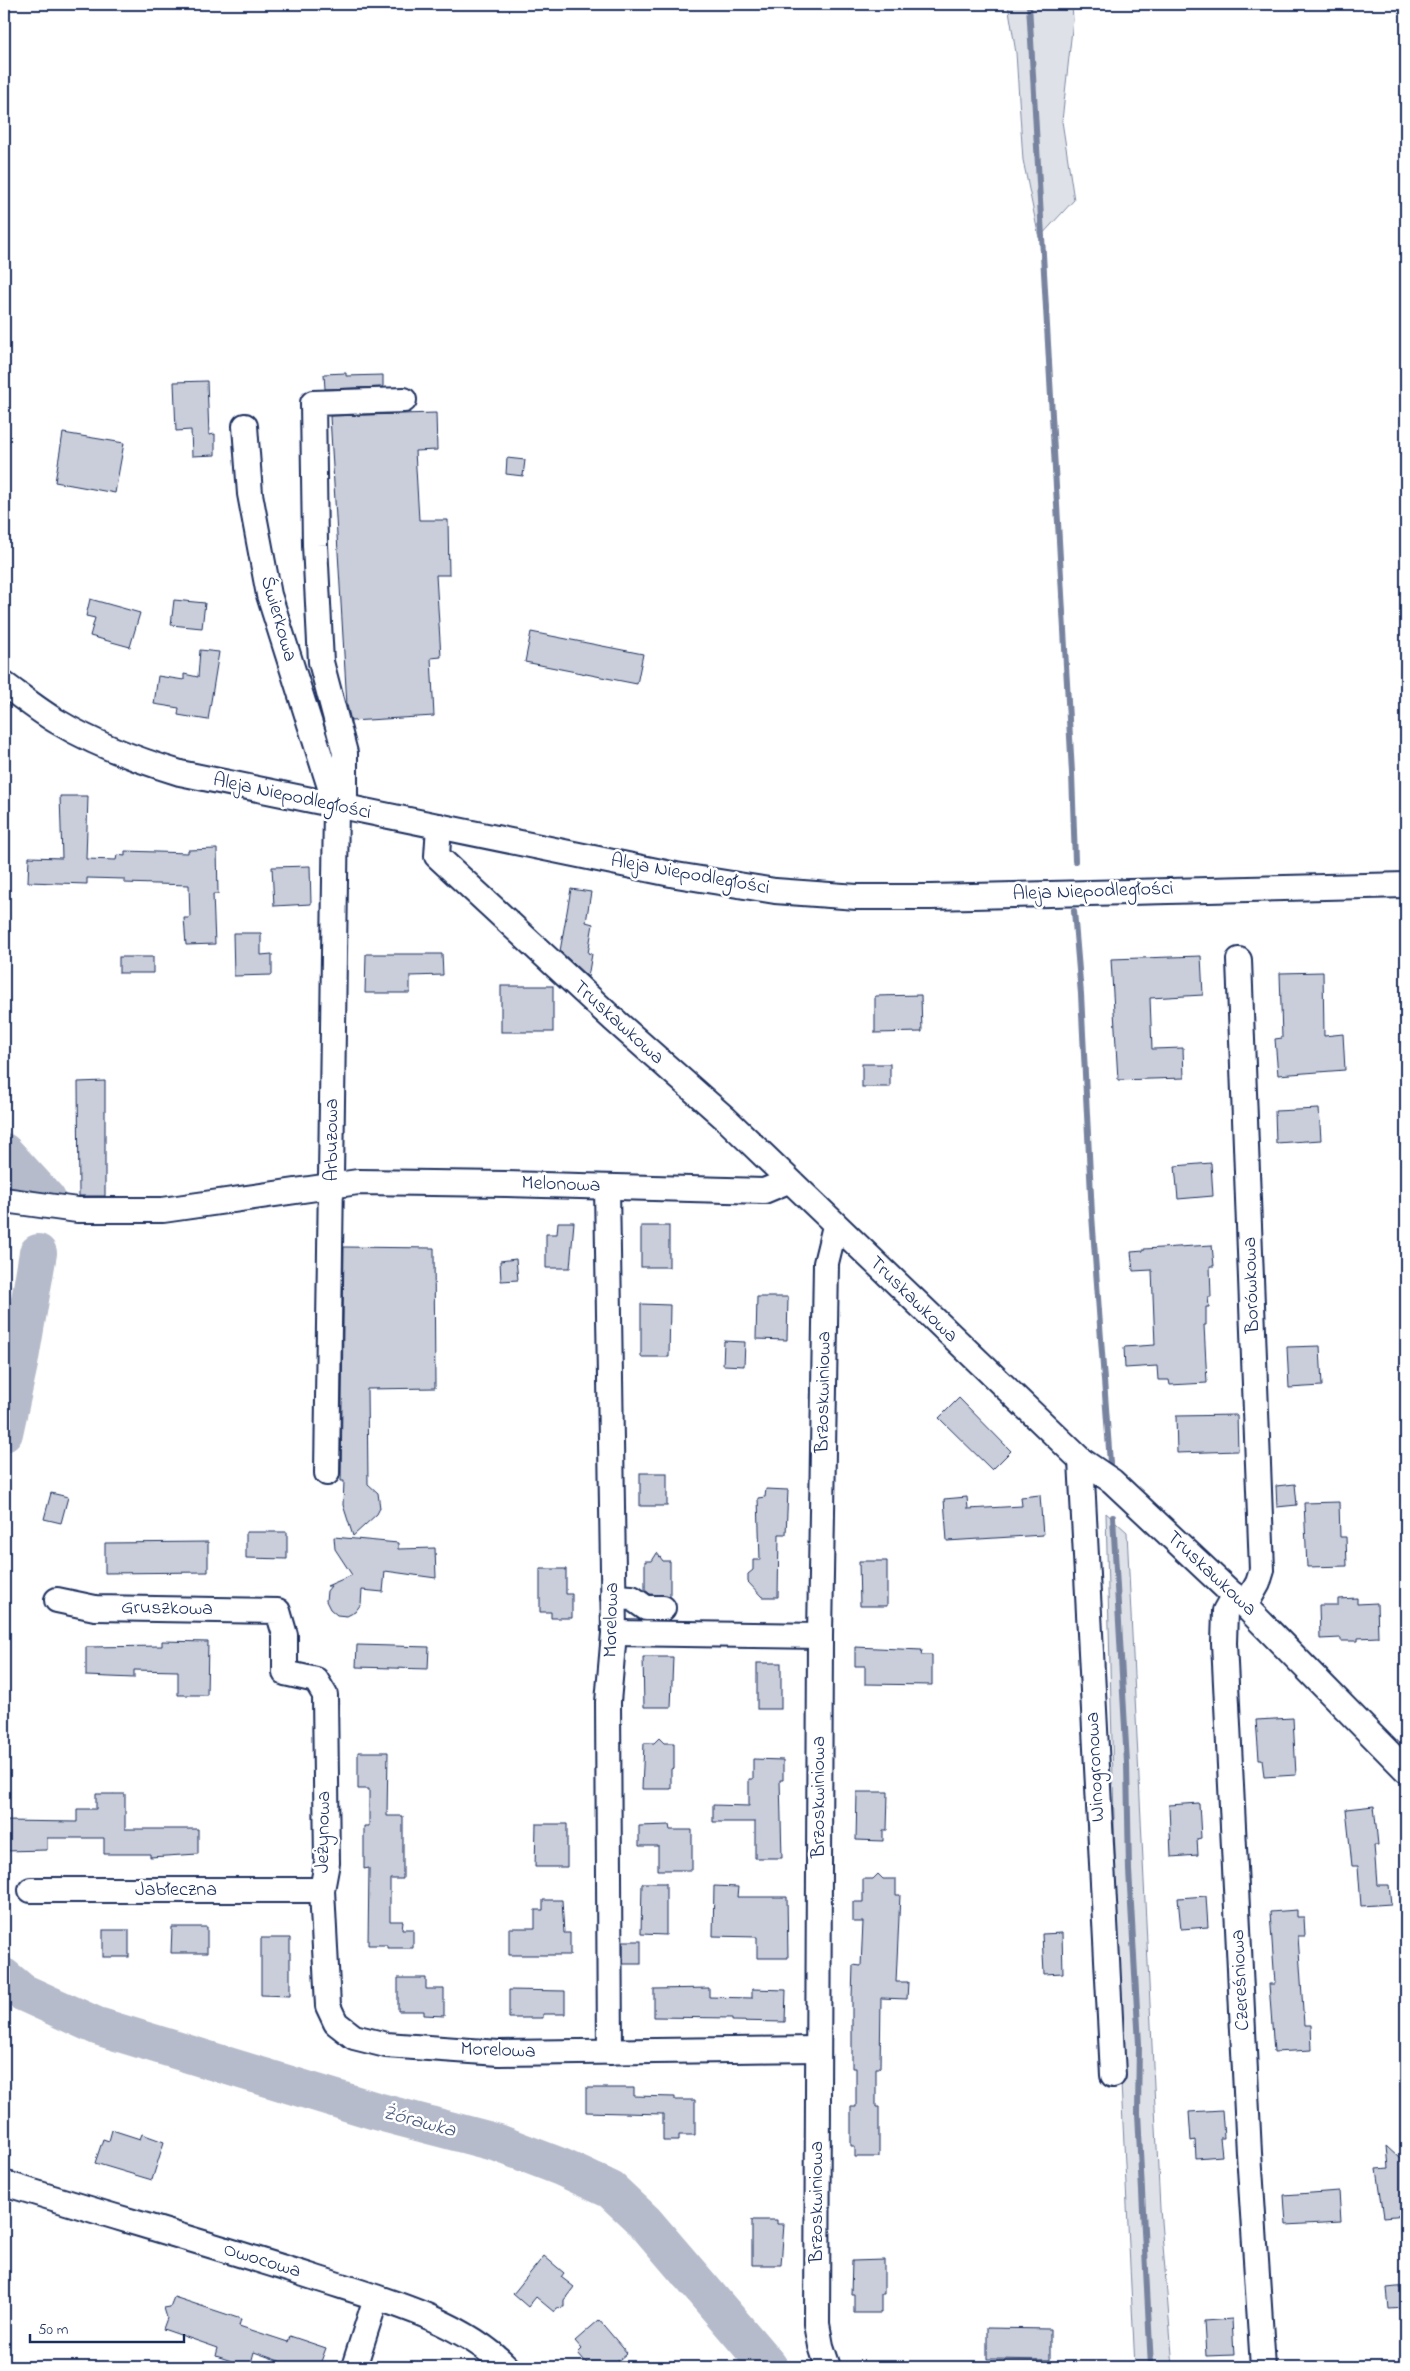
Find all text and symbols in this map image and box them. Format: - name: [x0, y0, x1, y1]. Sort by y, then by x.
- street label: Świerkowa: [252, 573, 304, 665]
- street label: Aleja Niepodległości: [210, 766, 374, 829]
- street label: Aleja Niepodległości: [608, 847, 772, 904]
- street label: Aleja Niepodległości: [1012, 875, 1174, 910]
- street label: Truskawkowa: [566, 974, 670, 1072]
- street label: Arbuzowa: [318, 1098, 347, 1182]
- street label: Melonowa: [521, 1169, 601, 1201]
- street label: Borówkowa: [1236, 1236, 1268, 1335]
- street label: Truskawkowa: [862, 1250, 964, 1350]
- street label: Brzoskwiniowa: [808, 1331, 840, 1454]
- street label: Truskawkowa: [1159, 1524, 1263, 1624]
- street label: Morelowa: [597, 1582, 627, 1658]
- street label: Gruszkowa: [121, 1594, 213, 1624]
- street label: Winogronowa: [1079, 1711, 1114, 1823]
- street label: Brzoskwiniowa: [805, 1736, 834, 1859]
- street label: Jeżynowa: [309, 1791, 339, 1873]
- street label: Jabłeczna: [135, 1876, 217, 1905]
- street label: Czereśniowa: [1224, 1929, 1258, 2031]
- street label: Morelowa: [460, 2035, 536, 2067]
- water label: Żórawka: [379, 2098, 460, 2146]
- street label: Brzoskwiniowa: [803, 2141, 832, 2264]
- street label: Owocowa: [220, 2235, 304, 2287]
- scale bar: [30, 2311, 184, 2343]
- text: 50 m: [38, 2319, 69, 2341]

